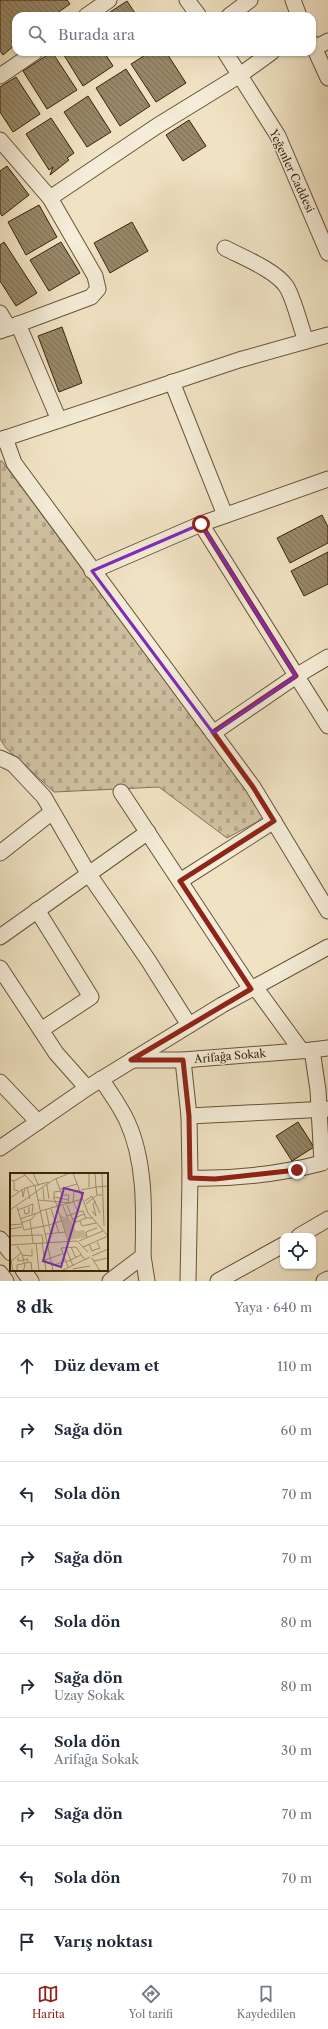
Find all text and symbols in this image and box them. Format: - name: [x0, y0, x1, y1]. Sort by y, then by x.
- search box: [12, 12, 316, 56]
- icon: search: [26, 23, 48, 45]
- text: Burada ara: [58, 25, 135, 44]
- street label: Yeğenler Caddesi: [266, 126, 318, 215]
- route start: [192, 515, 210, 533]
- street label: Arifağa Sokak: [193, 1046, 267, 1066]
- route end: [288, 1161, 306, 1179]
- inset map: [10, 1173, 108, 1271]
- map controls: [280, 1233, 316, 1269]
- button: locate: [280, 1233, 316, 1269]
- text: 8 dk: [16, 1297, 53, 1317]
- text: Yaya · 640 m: [234, 1299, 312, 1315]
- icon: ahead: [16, 1355, 38, 1377]
- text: Düz devam et: [54, 1356, 159, 1375]
- text: 110 m: [277, 1358, 312, 1374]
- icon: right: [16, 1419, 38, 1441]
- text: Sağa dön: [54, 1420, 123, 1439]
- text: 60 m: [281, 1422, 312, 1438]
- icon: left: [16, 1483, 38, 1505]
- text: Sola dön: [54, 1484, 121, 1503]
- text: 70 m: [282, 1486, 312, 1502]
- icon: right: [16, 1547, 38, 1569]
- text: Sağa dön: [54, 1548, 123, 1567]
- text: 70 m: [282, 1550, 312, 1566]
- icon: left: [16, 1611, 38, 1633]
- text: Sola dön: [54, 1612, 121, 1631]
- text: 80 m: [280, 1614, 312, 1630]
- text: Sağa dön: [54, 1668, 123, 1687]
- icon: right: [16, 1675, 38, 1697]
- text: 80 m: [280, 1678, 312, 1694]
- text: Uzay Sokak: [54, 1687, 125, 1703]
- text: Sola dön: [54, 1732, 121, 1751]
- icon: left: [16, 1739, 38, 1761]
- text: 30 m: [281, 1742, 312, 1758]
- text: Arifağa Sokak: [54, 1751, 139, 1767]
- icon: right: [16, 1803, 38, 1825]
- text: Sağa dön: [54, 1804, 123, 1823]
- text: 70 m: [282, 1806, 312, 1822]
- icon: left: [16, 1867, 38, 1889]
- text: Sola dön: [54, 1868, 121, 1887]
- text: 70 m: [282, 1870, 312, 1886]
- icon: arrive: [16, 1931, 38, 1953]
- text: Varış noktası: [54, 1932, 153, 1951]
- tab: Harita: [32, 1983, 65, 2021]
- tab: Yol tarifi: [129, 1983, 173, 2021]
- tab: Kaydedilen: [237, 1983, 296, 2021]

